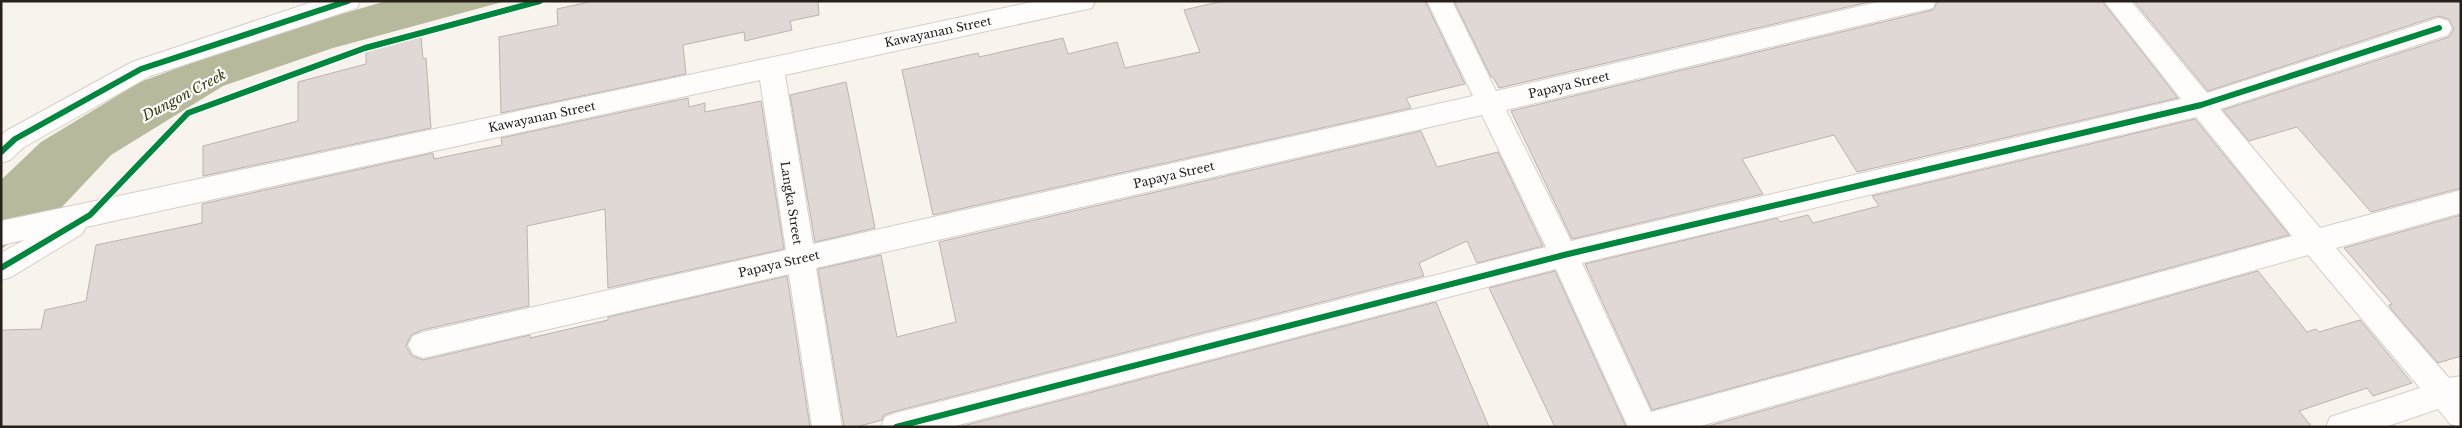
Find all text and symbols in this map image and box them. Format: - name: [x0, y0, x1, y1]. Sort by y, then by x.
- street label: Kawayanan Street: [883, 13, 993, 50]
- water label: Dungon Creek: [138, 65, 229, 125]
- street label: Papaya Street: [1527, 68, 1611, 101]
- street label: Kawayanan Street: [487, 98, 597, 135]
- street label: Papaya Street: [1132, 158, 1216, 191]
- street label: Langka Street: [777, 160, 806, 246]
- street label: Papaya Street: [737, 247, 821, 280]

